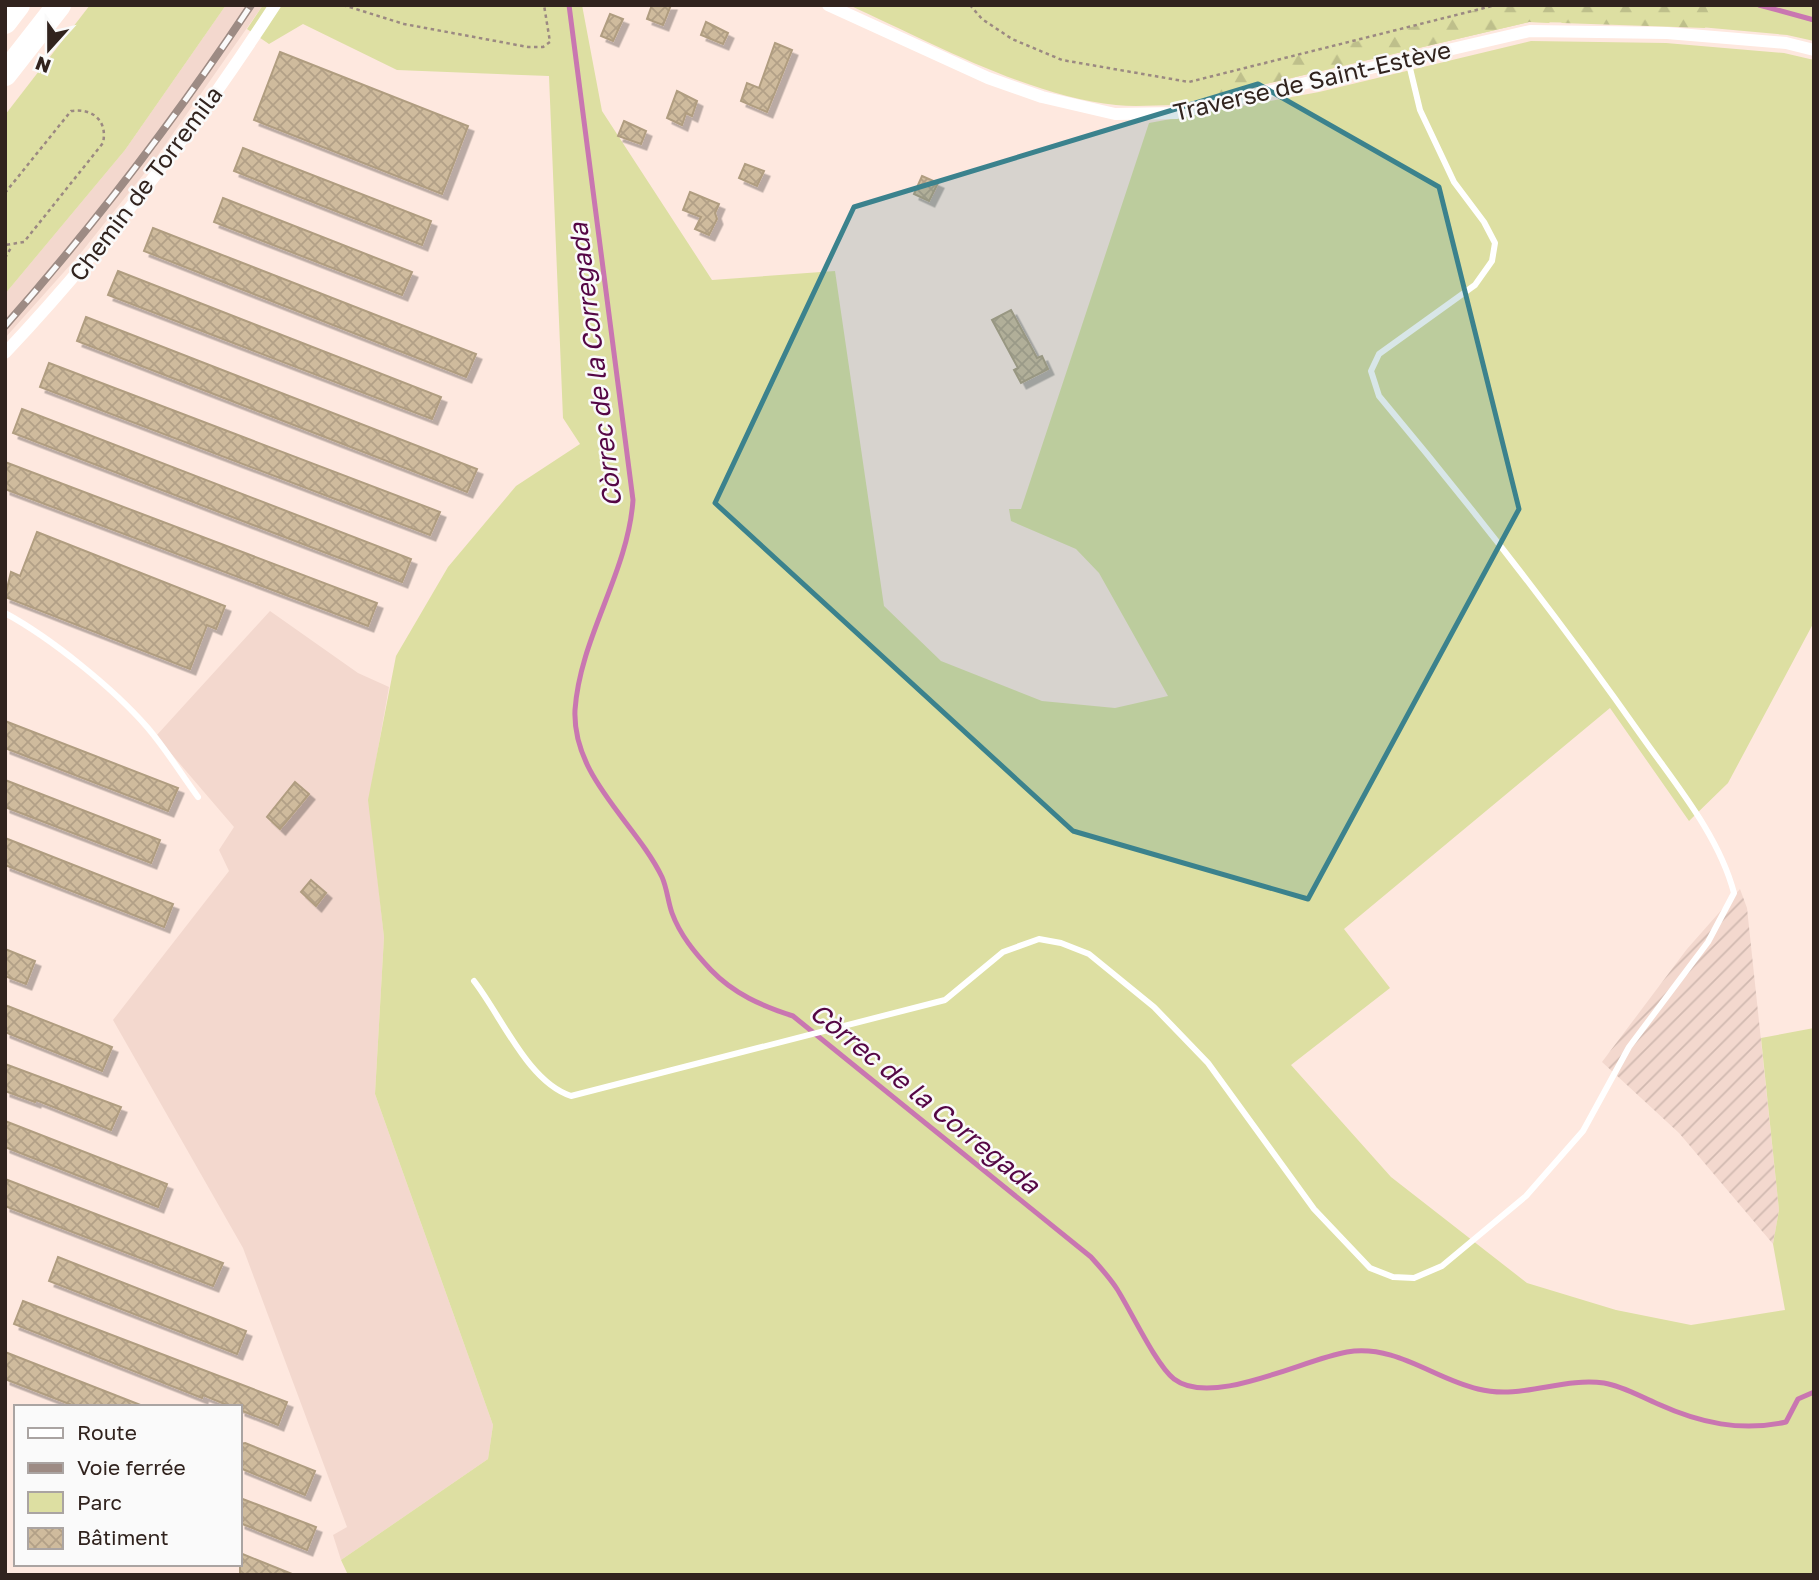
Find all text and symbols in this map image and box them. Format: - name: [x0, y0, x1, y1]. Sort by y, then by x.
- north arrow: [14, 14, 84, 84]
- street label: Traverse de Saint-Estève: [1170, 34, 1454, 126]
- text: N: [32, 52, 54, 79]
- street label: Chemin de Torremila: [62, 80, 228, 286]
- water label: Còrrec de la Corregada: [562, 220, 628, 509]
- water label: Còrrec de la Corregada: [804, 996, 1047, 1201]
- legend: [14, 1405, 242, 1566]
- text: Route: [77, 1419, 137, 1445]
- text: Voie ferrée: [77, 1454, 186, 1480]
- text: Parc: [77, 1489, 122, 1515]
- text: Bâtiment: [77, 1524, 169, 1550]

